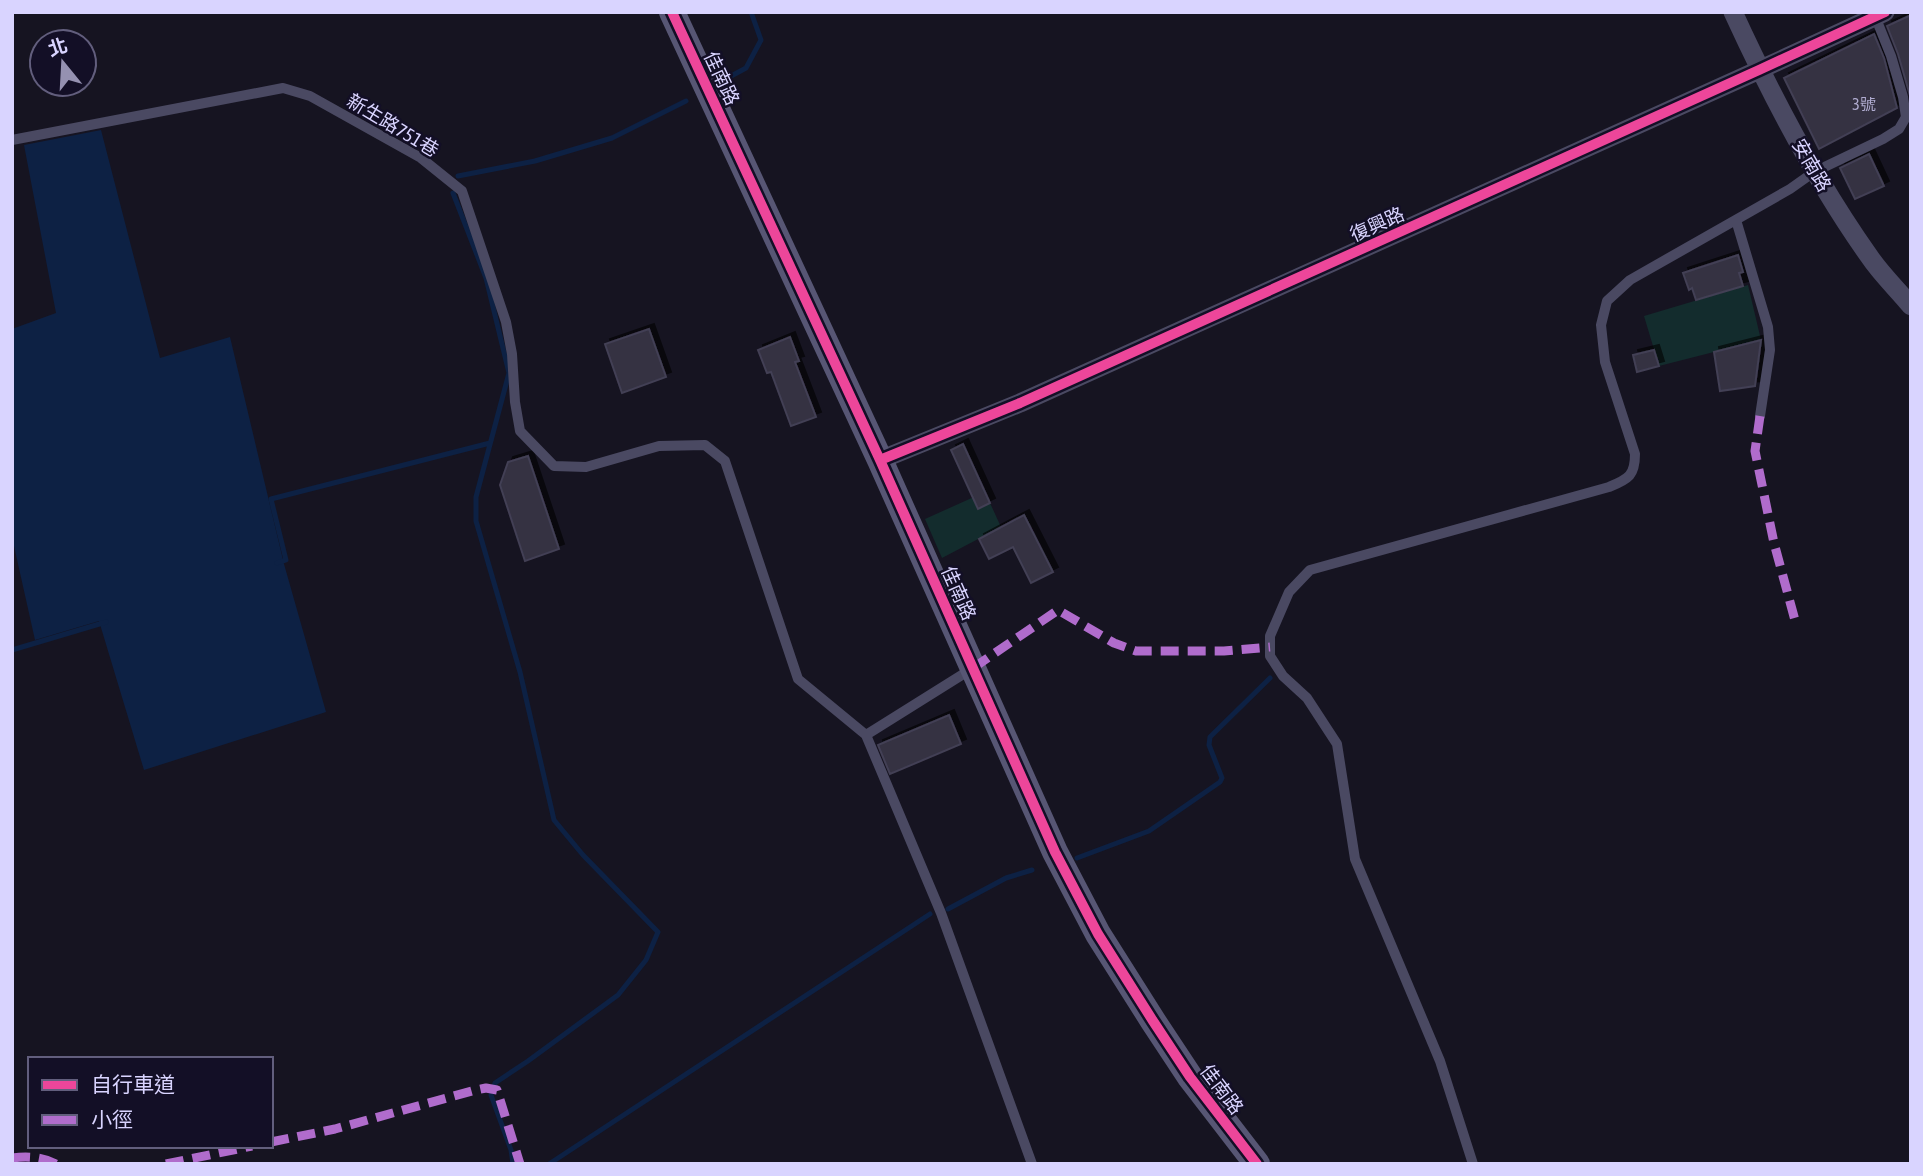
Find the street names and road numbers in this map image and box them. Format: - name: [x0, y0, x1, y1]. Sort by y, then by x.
- street label: 佳南路: [700, 48, 744, 108]
- street label: 新生路751巷: [343, 89, 443, 161]
- street label: 安南路: [1788, 135, 1836, 195]
- street label: 復興路: [1346, 202, 1408, 246]
- street label: 佳南路: [937, 562, 981, 624]
- street label: 佳南路: [1196, 1060, 1248, 1118]

